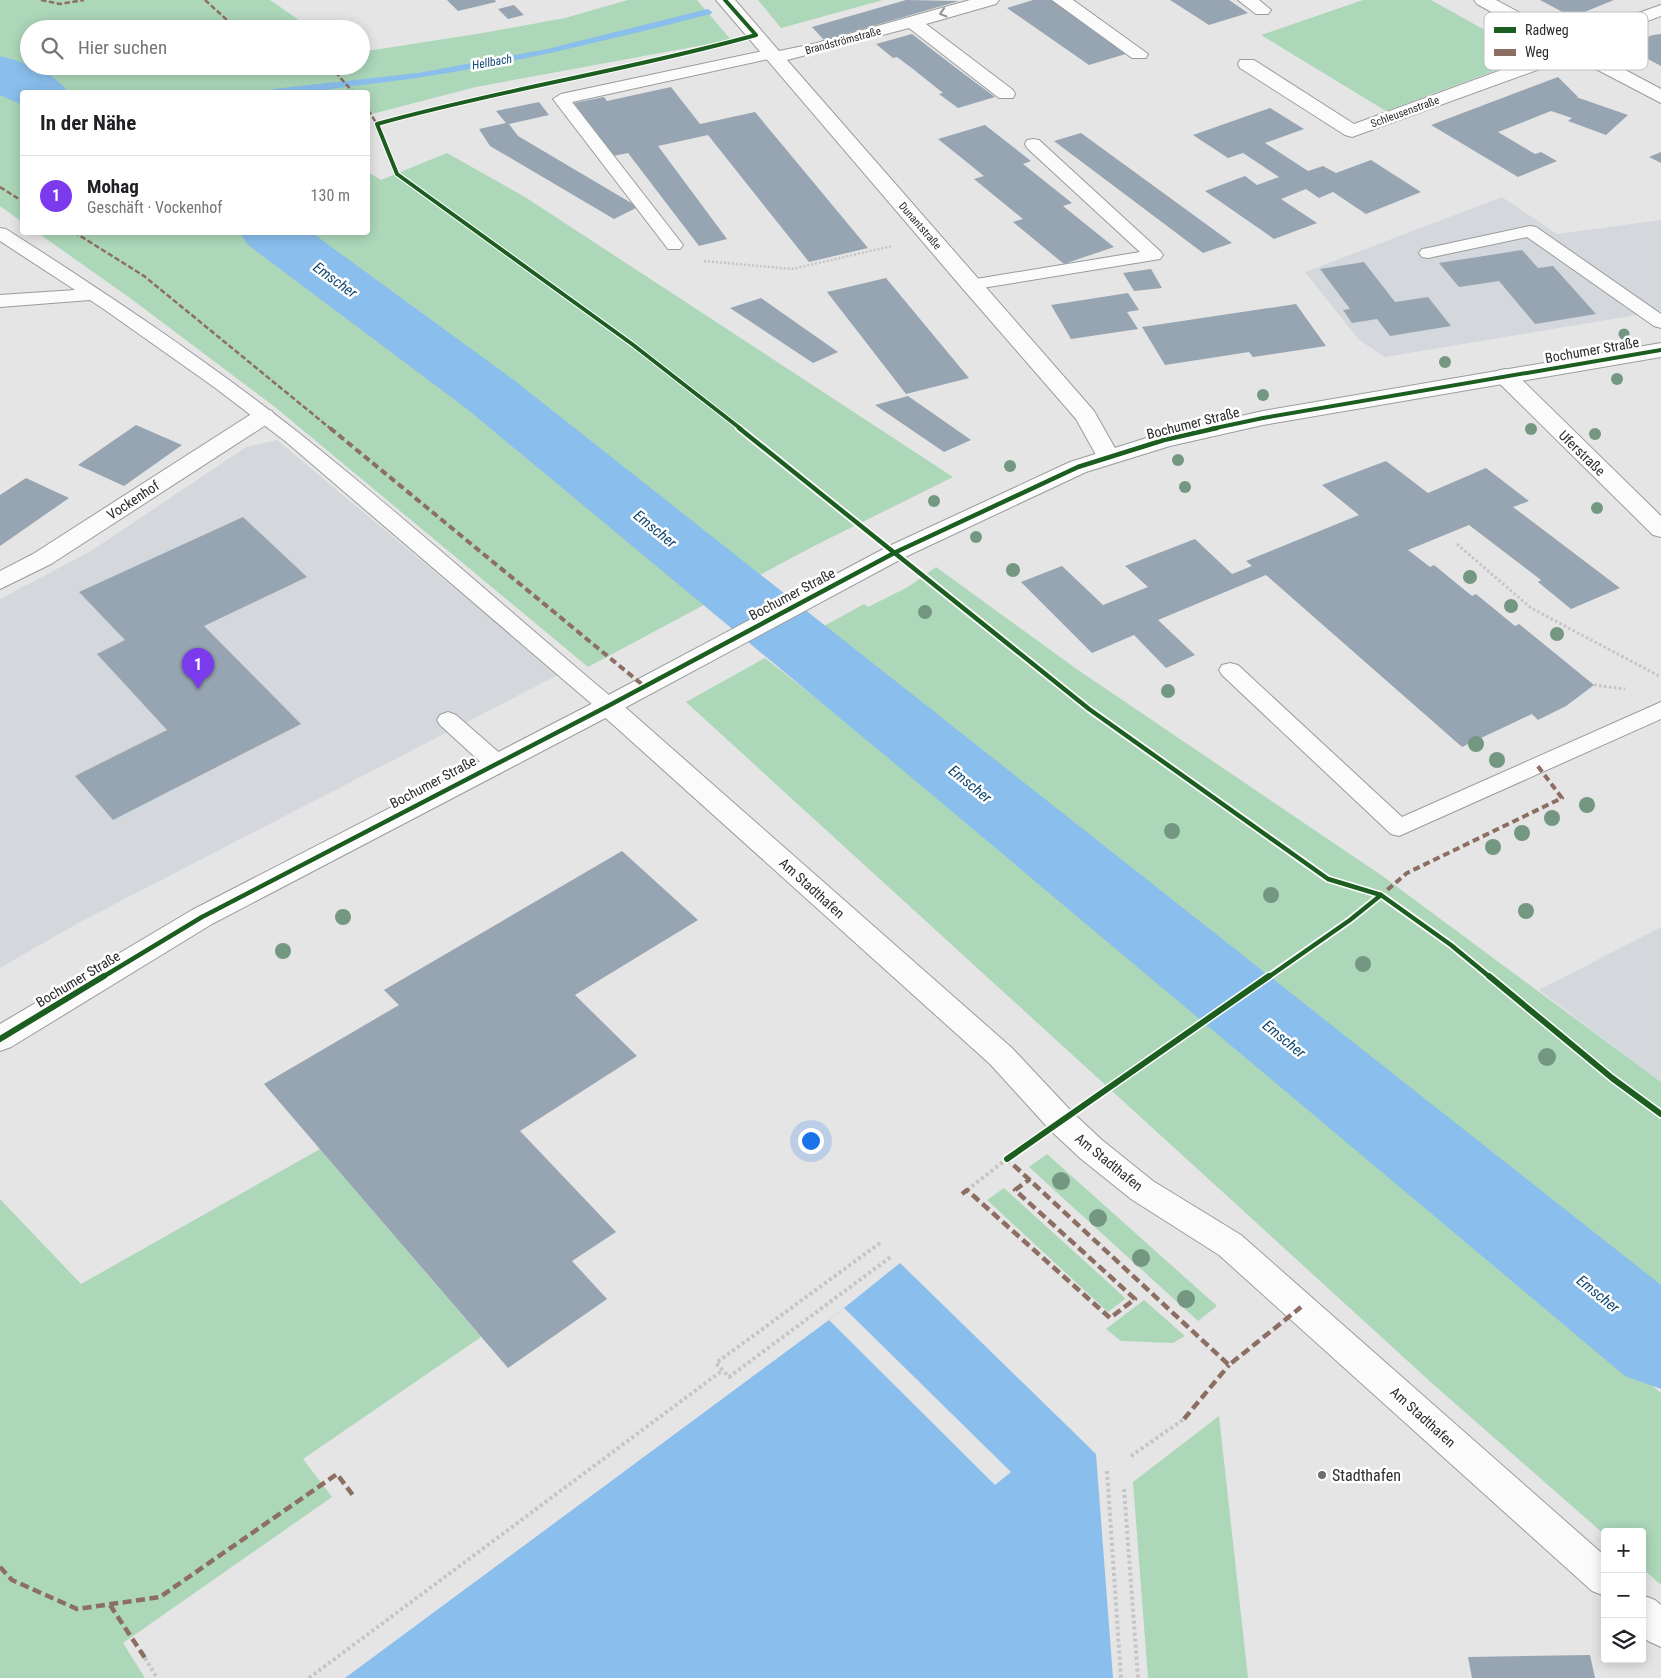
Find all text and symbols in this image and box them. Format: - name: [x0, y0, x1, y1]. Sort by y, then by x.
- one-way arrow: [940, 8, 948, 18]
- legend: [1484, 12, 1648, 70]
- search box: [20, 20, 370, 75]
- text: Radweg: [1525, 22, 1569, 38]
- street label: Brandströmstraße: [804, 25, 882, 57]
- icon: search: [38, 34, 66, 62]
- text: Hier suchen: [78, 36, 167, 59]
- text: Weg: [1525, 44, 1549, 60]
- water label: Hellbach: [471, 52, 513, 72]
- street label: Schleusenstraße: [1369, 94, 1441, 130]
- text: In der Nähe: [40, 111, 136, 135]
- text: Mohag: [87, 175, 139, 198]
- text: 1: [52, 186, 60, 205]
- text: 130 m: [311, 186, 350, 205]
- text: Geschäft · Vockenhof: [87, 198, 222, 217]
- street label: Dunantstraße: [896, 200, 944, 252]
- water label: Emscher: [310, 258, 361, 302]
- street label: Bochumer Straße: [1544, 334, 1641, 366]
- street label: Bochumer Straße: [1145, 404, 1242, 442]
- street label: Uferstraße: [1556, 427, 1609, 479]
- street label: Vockenhof: [104, 477, 162, 523]
- water label: Emscher: [630, 506, 680, 552]
- street label: Bochumer Straße: [746, 564, 838, 623]
- pin: 1: [182, 648, 214, 689]
- street label: Bochumer Straße: [387, 752, 479, 811]
- water label: Emscher: [945, 761, 995, 807]
- street label: Am Stadthafen: [776, 855, 848, 921]
- street label: Bochumer Straße: [33, 947, 123, 1010]
- water label: Emscher: [1259, 1016, 1309, 1062]
- your location: [798, 1128, 824, 1154]
- street label: Am Stadthafen: [1072, 1130, 1146, 1194]
- water label: Emscher: [1573, 1271, 1623, 1317]
- street label: Am Stadthafen: [1387, 1384, 1459, 1450]
- place label: Stadthafen: [1332, 1466, 1401, 1485]
- marker: Stadthafen: [1316, 1469, 1328, 1481]
- map controls: [1601, 1528, 1646, 1663]
- button: +: [1601, 1528, 1646, 1573]
- button: −: [1601, 1573, 1646, 1618]
- button: layers: [1601, 1618, 1646, 1663]

